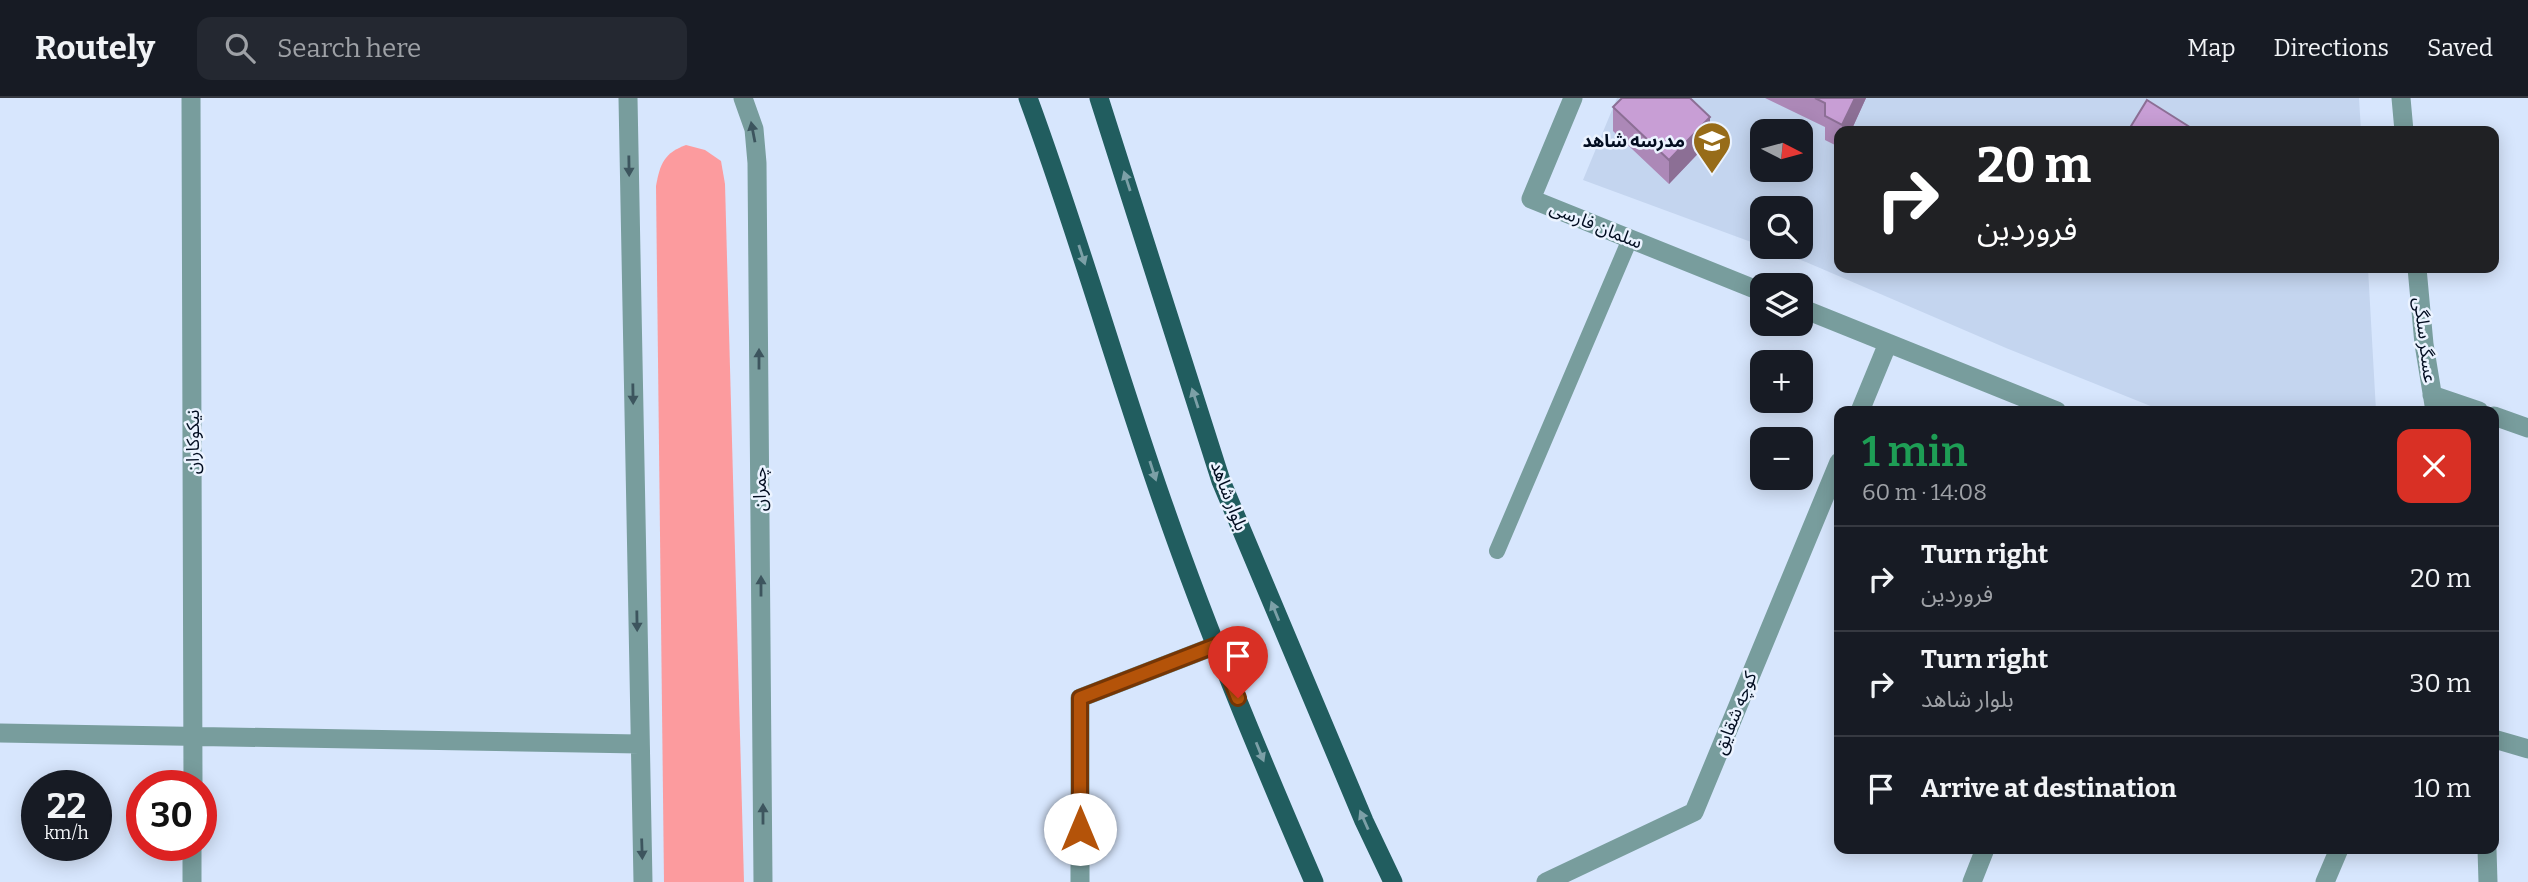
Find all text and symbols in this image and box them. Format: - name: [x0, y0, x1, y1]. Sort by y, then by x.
- search box: [197, 17, 687, 80]
- text: Routely: [35, 28, 155, 68]
- icon: search: [221, 29, 259, 67]
- text: Search here: [277, 33, 421, 64]
- text: Map: [2187, 34, 2236, 62]
- text: Directions: [2274, 34, 2389, 62]
- text: Saved: [2427, 34, 2493, 62]
- north arrow: [1750, 119, 1813, 182]
- map controls: [1750, 119, 1813, 490]
- school or university icon: مدرسه شاهد: [1691, 120, 1733, 175]
- one-way arrow: [747, 121, 758, 143]
- place label: مدرسه شاهد: [1582, 130, 1685, 152]
- text: 20 m: [1977, 136, 2091, 195]
- icon: right: [1862, 154, 1953, 245]
- one-way arrow: [623, 156, 635, 178]
- one-way arrow: [1121, 171, 1131, 192]
- street label: سلمان فارسی: [1547, 196, 1645, 254]
- button: search: [1750, 196, 1813, 259]
- text: فروردین: [1977, 210, 2077, 248]
- one-way arrow: [1078, 245, 1088, 266]
- button: layers: [1750, 273, 1813, 336]
- street label: عسگر سلگی: [2409, 296, 2441, 384]
- one-way arrow: [753, 348, 765, 370]
- button: +: [1750, 350, 1813, 413]
- one-way arrow: [627, 383, 639, 405]
- one-way arrow: [1190, 387, 1200, 408]
- street label: نیکوکاران: [182, 410, 204, 474]
- button: −: [1750, 427, 1813, 490]
- text: 1 min: [1862, 427, 1968, 477]
- button: close: [2397, 429, 2471, 503]
- street label: بلوار شاهد: [1206, 458, 1252, 534]
- one-way arrow: [1148, 461, 1158, 482]
- street label: چمران: [749, 467, 771, 511]
- text: 60 m · 14:08: [1862, 478, 1987, 506]
- text: Turn right: [1921, 539, 2048, 570]
- icon: right: [1862, 560, 1900, 598]
- text: 20 m: [2410, 563, 2471, 594]
- one-way arrow: [755, 575, 767, 597]
- text: فروردین: [1921, 580, 1993, 608]
- one-way arrow: [1269, 601, 1281, 621]
- one-way arrow: [631, 610, 643, 632]
- pin: [1208, 626, 1268, 698]
- icon: arrive: [1219, 637, 1257, 675]
- text: Turn right: [1921, 644, 2048, 675]
- icon: right: [1862, 665, 1900, 703]
- street label: کوچه شقایق: [1708, 668, 1762, 758]
- text: 30 m: [2410, 668, 2471, 699]
- text: بلوار شاهد: [1921, 685, 2014, 713]
- one-way arrow: [1255, 742, 1266, 763]
- speed limit sign: 30: [126, 770, 217, 861]
- icon: arrive: [1862, 770, 1900, 808]
- text: Arrive at destination: [1921, 773, 2176, 804]
- text: 10 m: [2414, 773, 2471, 804]
- text: 22: [47, 785, 86, 827]
- position arrow: [1043, 792, 1117, 866]
- one-way arrow: [757, 803, 769, 825]
- one-way arrow: [1358, 810, 1369, 831]
- text: km/h: [44, 822, 89, 844]
- one-way arrow: [637, 838, 648, 860]

